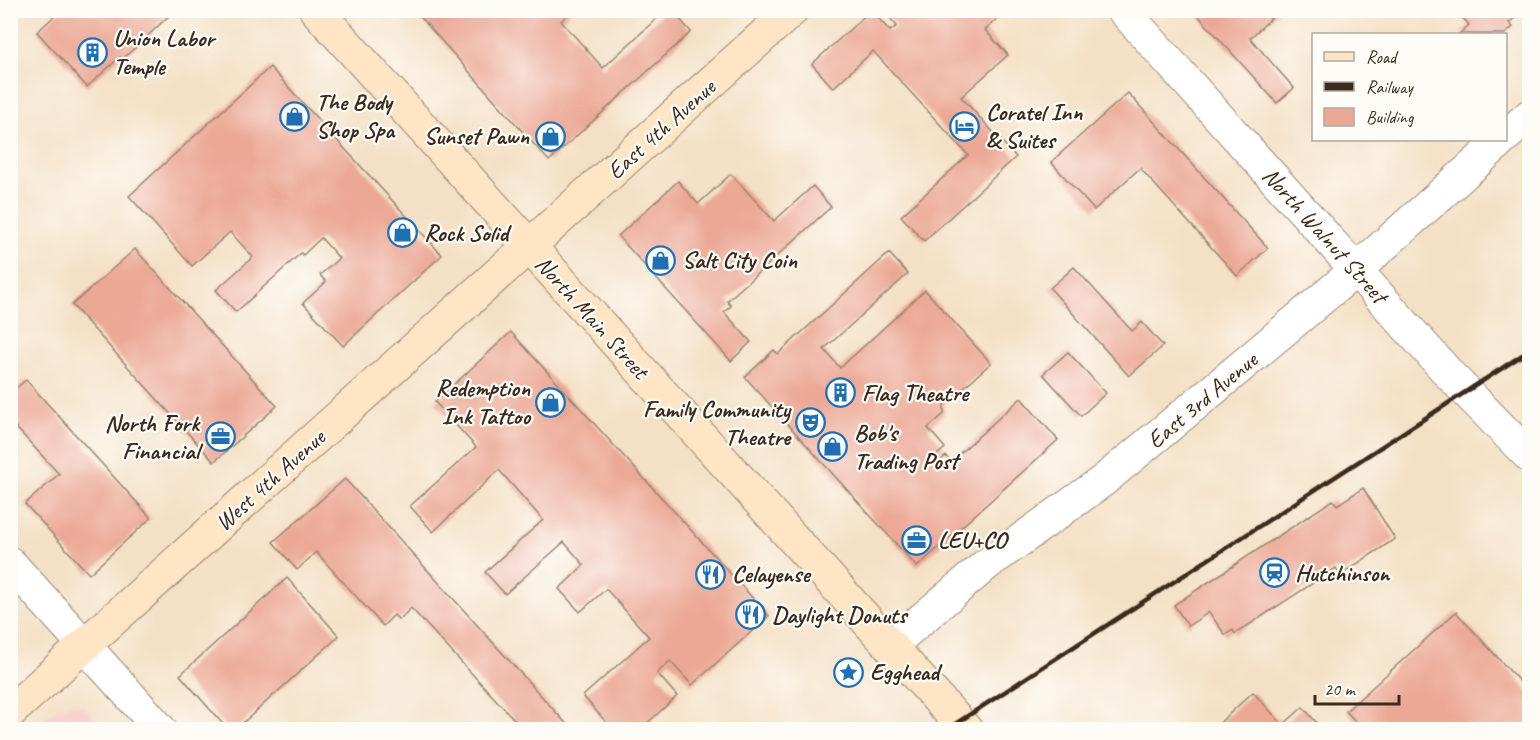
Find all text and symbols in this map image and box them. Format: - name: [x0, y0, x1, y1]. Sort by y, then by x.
- place label: Union Labor Temple: [113, 23, 216, 81]
- legend: [1312, 33, 1507, 141]
- building icon: Union Labor Temple: [76, 36, 108, 68]
- text: Road: [1366, 46, 1399, 68]
- street label: East 4th Avenue: [600, 71, 723, 186]
- text: Railway: [1366, 76, 1414, 98]
- place label: The Body Shop Spa: [316, 87, 396, 145]
- place label: Coratel Inn & Suites: [986, 97, 1083, 155]
- shop icon: The Body Shop Spa: [279, 100, 311, 132]
- text: Building: [1366, 106, 1415, 128]
- hotel icon: Coratel Inn & Suites: [949, 110, 981, 142]
- shop icon: Sunset Pawn: [534, 120, 566, 152]
- place label: Sunset Pawn: [424, 121, 530, 151]
- street label: North Walnut Street: [1256, 161, 1396, 312]
- shop icon: Rock Solid: [387, 217, 419, 249]
- place label: Rock Solid: [424, 218, 513, 248]
- shop icon: Salt City Coin: [645, 244, 677, 276]
- place label: Salt City Coin: [682, 245, 798, 275]
- street label: North Main Street: [529, 249, 657, 386]
- street label: East 3rd Avenue: [1141, 344, 1265, 455]
- place label: Redemption Ink Tattoo: [435, 373, 532, 431]
- building icon: Flag Theatre: [825, 377, 857, 409]
- place label: Flag Theatre: [862, 378, 970, 408]
- shop icon: Redemption Ink Tattoo: [535, 386, 567, 418]
- place label: Family Community Theatre: [643, 394, 792, 452]
- theatre icon: Family Community Theatre: [795, 407, 827, 439]
- place label: North Fork Financial: [105, 408, 204, 466]
- place label: Bob's Trading Post: [854, 418, 962, 476]
- office icon: North Fork Financial: [204, 421, 236, 453]
- street label: West 4th Avenue: [209, 421, 333, 537]
- shop icon: Bob's Trading Post: [817, 431, 849, 463]
- office icon: LEU+CO: [901, 524, 933, 556]
- place label: LEU+CO: [938, 525, 1009, 555]
- station icon: Hutchinson: [1258, 557, 1290, 589]
- restaurant icon: Celayense: [695, 558, 727, 590]
- place label: Hutchinson: [1295, 558, 1391, 588]
- place label: Celayense: [732, 559, 811, 589]
- restaurant icon: Daylight Donuts: [735, 599, 767, 631]
- place label: Daylight Donuts: [772, 600, 909, 630]
- place icon: Egghead: [833, 656, 865, 688]
- place label: Egghead: [870, 657, 943, 687]
- scale bar: [1315, 668, 1399, 706]
- text: 20 m: [1324, 678, 1357, 700]

